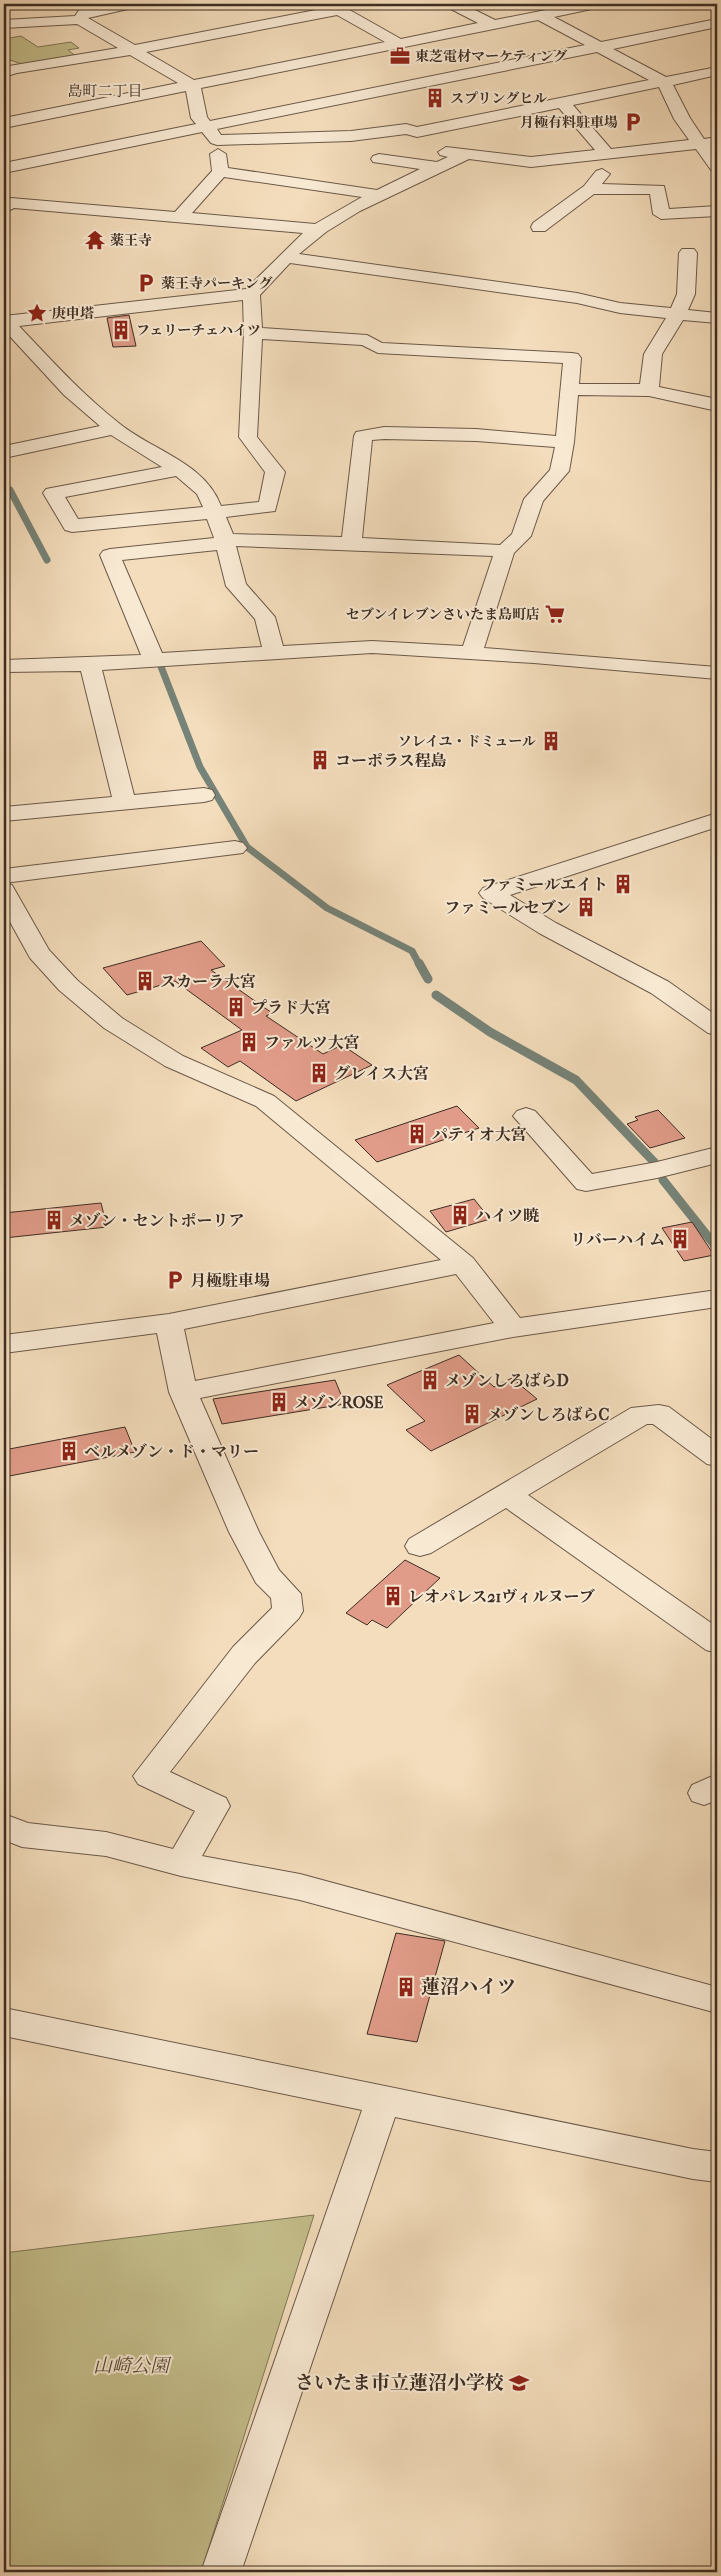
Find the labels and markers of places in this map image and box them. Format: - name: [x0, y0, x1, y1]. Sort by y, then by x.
- office icon: 東芝電材マーケティング: [389, 45, 411, 67]
- place label: 東芝電材マーケティング: [415, 48, 567, 65]
- building icon: スプリングヒル: [424, 87, 446, 109]
- place label: スプリングヒル: [450, 90, 547, 107]
- parking icon: 月極有料駐車場: [622, 111, 644, 133]
- place label: 月極有料駐車場: [520, 114, 618, 131]
- temple icon: 薬王寺: [84, 229, 106, 251]
- place label: 薬王寺: [110, 232, 152, 249]
- parking icon: 薬王寺パーキング: [135, 272, 157, 294]
- place label: 薬王寺パーキング: [161, 275, 273, 292]
- place icon: 庚申塔: [26, 302, 48, 324]
- place label: 庚申塔: [52, 305, 94, 322]
- building icon: フェリーチェハイツ: [110, 319, 132, 341]
- place label: フェリーチェハイツ: [136, 322, 261, 339]
- supermarket icon: セブンイレブンさいたま島町店: [544, 603, 566, 625]
- place label: セブンイレブンさいたま島町店: [346, 606, 540, 623]
- building icon: ソレイユ・ドミュール: [540, 730, 562, 752]
- place label: ソレイユ・ドミュール: [398, 733, 536, 750]
- building icon: コーポラス程島: [309, 749, 331, 771]
- place label: コーポラス程島: [335, 751, 447, 770]
- building icon: ファミールエイト: [612, 873, 634, 895]
- place label: ファミールエイト: [481, 875, 608, 894]
- building icon: ファミールセブン: [575, 896, 597, 918]
- place label: ファミールセブン: [444, 898, 571, 917]
- building icon: スカーラ大宮: [134, 970, 156, 992]
- place label: スカーラ大宮: [160, 972, 256, 991]
- building icon: プラド大宮: [225, 996, 247, 1018]
- place label: プラド大宮: [251, 998, 331, 1017]
- building icon: ファルツ大宮: [238, 1031, 260, 1053]
- place label: ファルツ大宮: [264, 1033, 360, 1052]
- building icon: グレイス大宮: [308, 1062, 330, 1084]
- place label: グレイス大宮: [334, 1064, 429, 1083]
- building icon: パティオ大宮: [406, 1123, 428, 1145]
- place label: パティオ大宮: [432, 1125, 527, 1144]
- building icon: ハイツ暁: [449, 1204, 471, 1226]
- place label: ハイツ暁: [475, 1206, 540, 1225]
- building icon: メゾン・セントポーリア: [43, 1209, 65, 1231]
- place label: メゾン・セントポーリア: [69, 1211, 245, 1230]
- building icon: リバーハイム: [669, 1228, 691, 1250]
- place label: リバーハイム: [570, 1230, 665, 1249]
- parking icon: 月極駐車場: [164, 1269, 186, 1291]
- place label: 月極駐車場: [190, 1271, 270, 1290]
- building icon: メゾンしろばらD: [419, 1369, 441, 1391]
- place label: メゾンしろばらD: [445, 1371, 569, 1390]
- building icon: メゾンROSE: [268, 1391, 290, 1413]
- place label: メゾンROSE: [294, 1393, 384, 1412]
- building icon: メゾンしろばらC: [461, 1403, 483, 1425]
- place label: メゾンしろばらC: [487, 1405, 610, 1424]
- building icon: ベルメゾン・ド・マリー: [58, 1440, 80, 1462]
- place label: ベルメゾン・ド・マリー: [84, 1442, 259, 1461]
- building icon: レオパレス21ヴィルヌーブ: [382, 1585, 404, 1607]
- place label: レオパレス21ヴィルヌーブ: [408, 1587, 595, 1606]
- building icon: 蓮沼ハイツ: [395, 1976, 417, 1998]
- place label: 蓮沼ハイツ: [421, 1976, 516, 1998]
- place label: さいたま市立蓮沼小学校: [295, 2372, 504, 2394]
- school or university icon: さいたま市立蓮沼小学校: [508, 2372, 530, 2394]

